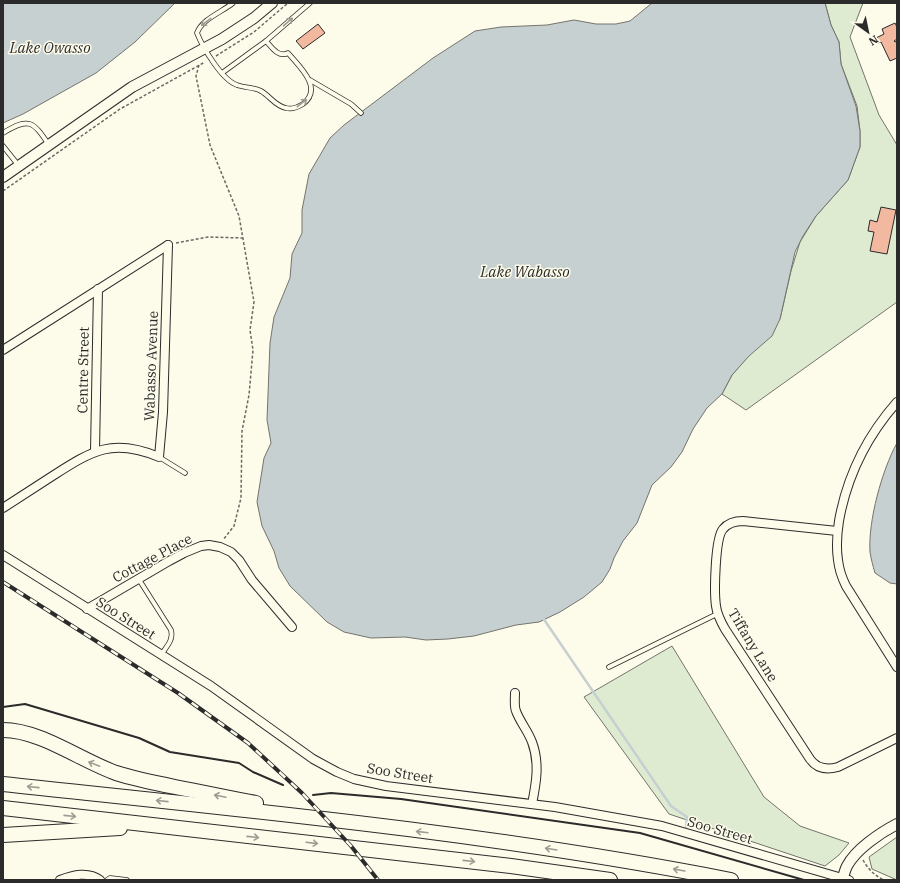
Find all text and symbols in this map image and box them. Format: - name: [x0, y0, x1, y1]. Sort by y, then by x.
- north arrow: [848, 12, 888, 52]
- one-way arrow: [201, 18, 212, 26]
- one-way arrow: [283, 18, 293, 27]
- text: N: [866, 32, 881, 49]
- water label: Lake Owasso: [8, 38, 91, 57]
- one-way arrow: [297, 99, 308, 107]
- water label: Lake Wabasso: [479, 262, 570, 281]
- street label: Wabasso Avenue: [140, 311, 162, 421]
- street label: Centre Street: [73, 326, 93, 413]
- street label: Cottage Place: [109, 529, 195, 587]
- street label: Soo Street: [93, 593, 159, 643]
- street label: Tiffany Lane: [724, 605, 782, 685]
- one-way arrow: [89, 759, 101, 767]
- street label: Soo Street: [366, 759, 434, 787]
- one-way arrow: [27, 783, 40, 791]
- one-way arrow: [214, 791, 227, 799]
- one-way arrow: [156, 797, 169, 805]
- one-way arrow: [63, 812, 76, 819]
- street label: Soo Street: [685, 812, 755, 848]
- one-way arrow: [416, 828, 429, 836]
- one-way arrow: [246, 833, 259, 840]
- one-way arrow: [305, 839, 318, 847]
- one-way arrow: [545, 845, 558, 853]
- one-way arrow: [462, 857, 475, 865]
- one-way arrow: [673, 866, 686, 874]

